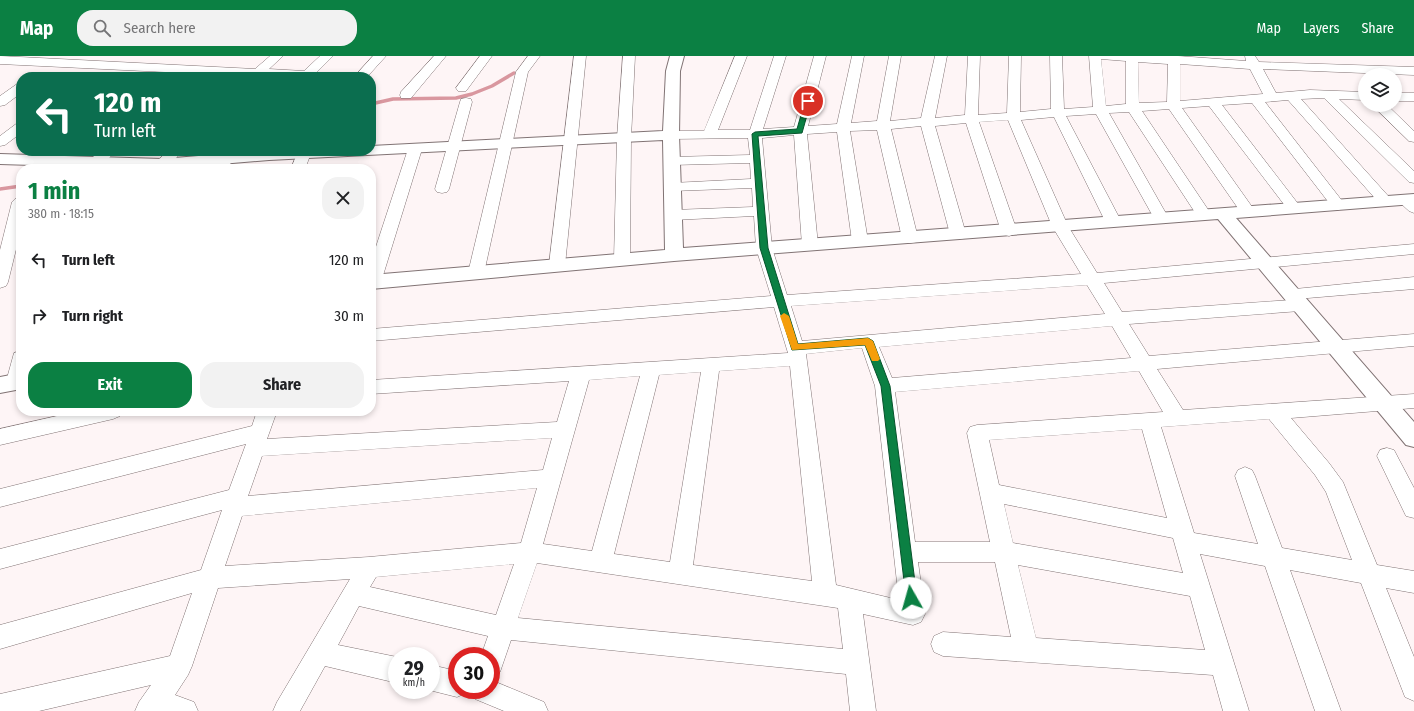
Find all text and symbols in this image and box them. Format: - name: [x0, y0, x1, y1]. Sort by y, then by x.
- search box: [77, 10, 357, 46]
- text: Map: [20, 17, 53, 40]
- icon: search: [91, 17, 113, 39]
- text: Search here: [123, 19, 196, 37]
- text: Map: [1257, 20, 1281, 37]
- text: Layers: [1303, 20, 1339, 37]
- text: Share: [1361, 20, 1394, 37]
- map controls: [1358, 68, 1402, 112]
- button: layers: [1358, 68, 1402, 112]
- pin: [791, 84, 825, 118]
- text: 120 m: [94, 86, 161, 119]
- icon: left: [28, 88, 80, 140]
- icon: arrive: [797, 90, 819, 112]
- text: Turn left: [94, 120, 156, 142]
- text: 1 min: [28, 177, 80, 205]
- button: close: [322, 177, 364, 219]
- text: 380 m · 18:15: [28, 206, 94, 221]
- icon: left: [28, 249, 50, 271]
- text: Turn left: [62, 251, 115, 269]
- text: 120 m: [329, 251, 364, 269]
- icon: right: [28, 305, 50, 327]
- text: Turn right: [62, 307, 123, 325]
- text: 30 m: [334, 307, 364, 325]
- button: Exit: [28, 362, 192, 408]
- button: Share: [200, 362, 364, 408]
- position arrow: [890, 577, 932, 619]
- speed limit sign: 30: [448, 647, 500, 699]
- text: 29: [404, 656, 424, 680]
- text: km/h: [403, 677, 425, 689]

